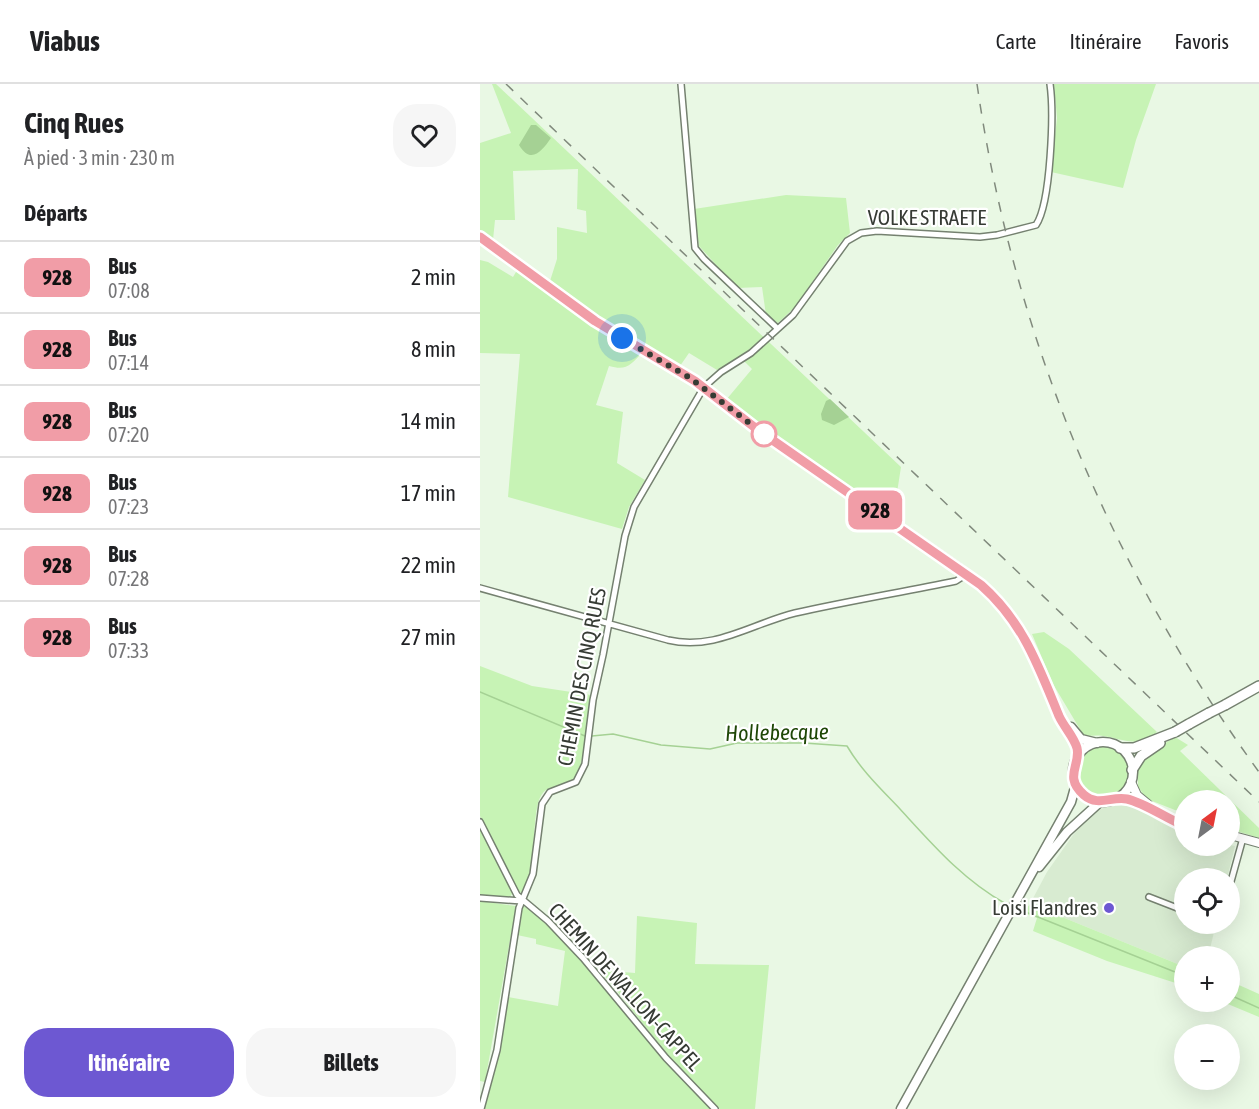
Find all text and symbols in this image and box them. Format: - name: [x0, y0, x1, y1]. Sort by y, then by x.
- text: Viabus: [30, 25, 100, 57]
- text: Carte: [996, 29, 1036, 53]
- text: Itinéraire: [1069, 29, 1141, 53]
- text: Favoris: [1174, 29, 1229, 53]
- button: heart: [393, 104, 456, 167]
- text: Cinq Rues: [24, 107, 124, 139]
- text: À pied · 3 min · 230 m: [24, 146, 175, 169]
- text: Départs: [24, 200, 87, 226]
- street label: VOLKE STRAETE: [868, 205, 986, 229]
- text: Bus: [108, 253, 137, 279]
- text: 2 min: [411, 264, 456, 290]
- text: 928: [42, 265, 72, 289]
- text: 07:08: [108, 279, 150, 302]
- your location: [607, 323, 637, 353]
- text: Bus: [108, 325, 137, 351]
- text: 8 min: [411, 336, 456, 362]
- text: 928: [42, 337, 72, 361]
- text: 07:14: [108, 351, 149, 374]
- text: Bus: [108, 397, 137, 423]
- text: 14 min: [401, 408, 456, 434]
- text: 928: [42, 409, 72, 433]
- unlabelled marker: [751, 421, 777, 447]
- text: 07:20: [108, 423, 149, 446]
- text: Bus: [108, 469, 137, 495]
- text: 17 min: [401, 480, 456, 506]
- text: 928: [42, 481, 72, 505]
- line badge: 928: [840, 490, 910, 530]
- text: 07:23: [108, 495, 149, 518]
- text: 928: [860, 498, 890, 522]
- text: Bus: [108, 541, 137, 567]
- text: 22 min: [401, 552, 456, 578]
- text: 928: [42, 553, 72, 577]
- text: 07:28: [108, 567, 149, 590]
- street label: CHEMIN DES CINQ RUES: [552, 586, 610, 768]
- text: Bus: [108, 613, 137, 639]
- text: 27 min: [401, 624, 456, 650]
- text: 928: [42, 625, 72, 649]
- text: 07:33: [108, 639, 149, 662]
- water label: Hollebecque: [725, 718, 829, 746]
- north arrow: [1174, 790, 1240, 856]
- map controls: [1174, 790, 1240, 1090]
- button: locate: [1174, 868, 1240, 934]
- place label: Loisi Flandres: [992, 895, 1097, 919]
- street label: CHEMIN DE WALLON-CAPPEL: [544, 898, 707, 1075]
- marker: Loisi Flandres: [1102, 901, 1116, 915]
- button: +: [1174, 946, 1240, 1012]
- button: −: [1174, 1024, 1240, 1090]
- button: Itinéraire: [24, 1028, 234, 1097]
- button: Billets: [246, 1028, 456, 1097]

